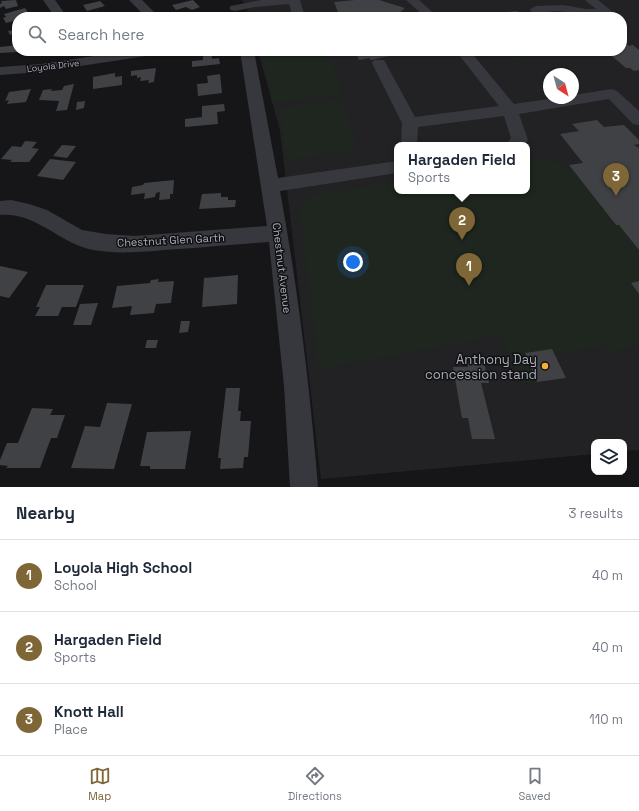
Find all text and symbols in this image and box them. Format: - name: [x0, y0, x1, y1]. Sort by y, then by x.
- search box: [12, 12, 627, 56]
- icon: search: [26, 23, 48, 45]
- text: Search here: [58, 25, 144, 44]
- street label: Loyola Drive: [26, 57, 80, 75]
- north arrow: [543, 68, 579, 104]
- popup: [394, 142, 530, 194]
- text: Hargaden Field: [408, 150, 516, 169]
- pin: 3: [603, 163, 629, 196]
- text: Sports: [408, 169, 450, 186]
- pin: 2: [449, 207, 475, 240]
- street label: Chestnut Avenue: [270, 222, 294, 314]
- street label: Chestnut Glen Garth: [117, 230, 225, 250]
- your location: [343, 252, 363, 272]
- pin: 1: [456, 253, 482, 286]
- place label: Anthony Day concession stand: [425, 351, 537, 383]
- marker: Anthony Day concession stand: [540, 361, 550, 371]
- map controls: [591, 439, 627, 475]
- button: layers: [591, 439, 627, 475]
- text: Nearby: [16, 502, 75, 524]
- text: 3 results: [569, 505, 623, 522]
- text: Loyola High School: [54, 558, 192, 577]
- text: 1: [26, 567, 32, 584]
- text: 40 m: [592, 567, 623, 584]
- text: School: [54, 577, 97, 594]
- text: Hargaden Field: [54, 630, 162, 649]
- text: 2: [25, 639, 33, 656]
- text: 40 m: [592, 639, 623, 656]
- text: Sports: [54, 649, 96, 666]
- text: Knott Hall: [54, 702, 124, 721]
- text: 3: [25, 711, 33, 728]
- text: 110 m: [589, 711, 623, 728]
- text: Place: [54, 721, 88, 738]
- tab: Map: [88, 765, 111, 803]
- tab: Directions: [288, 765, 342, 803]
- tab: Saved: [519, 765, 551, 803]

